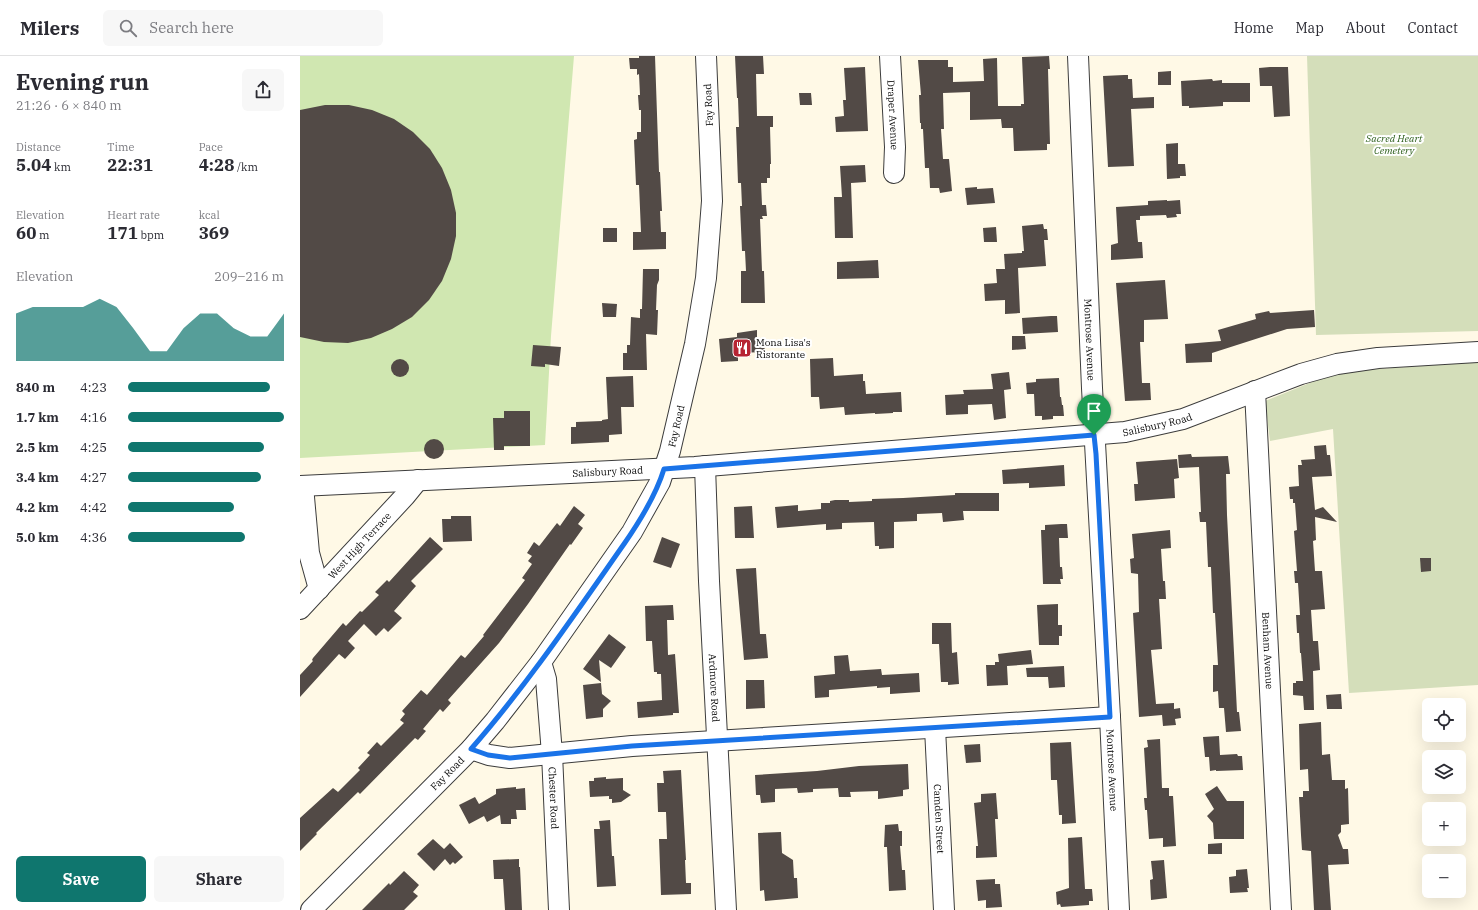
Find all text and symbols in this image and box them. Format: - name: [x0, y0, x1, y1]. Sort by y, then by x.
- search box: [103, 10, 383, 46]
- text: Milers: [20, 16, 79, 40]
- icon: search: [117, 17, 139, 39]
- text: Search here: [149, 18, 234, 37]
- text: Home: [1234, 19, 1273, 37]
- text: Map: [1295, 19, 1324, 37]
- text: About: [1346, 19, 1385, 37]
- text: Contact: [1407, 19, 1458, 37]
- text: Evening run: [16, 67, 149, 96]
- button: share: [242, 69, 284, 111]
- street label: Draper Avenue: [884, 79, 901, 150]
- street label: Fay Road: [701, 83, 716, 127]
- text: 21:26 · 6 × 840 m: [16, 97, 122, 114]
- park label: Sacred Heart Cemetery: [1365, 132, 1423, 157]
- text: Distance: [16, 140, 61, 154]
- text: Time: [107, 140, 134, 154]
- text: Pace: [199, 140, 223, 154]
- text: 5.04: [16, 154, 51, 176]
- text: 22:31: [107, 154, 153, 176]
- text: 4:28: [199, 154, 234, 176]
- text: km: [51, 160, 71, 174]
- text: /km: [234, 160, 258, 174]
- text: Elevation: [16, 208, 64, 222]
- text: Heart rate: [107, 208, 160, 222]
- text: kcal: [199, 208, 220, 222]
- text: 60: [16, 222, 36, 244]
- text: 171: [107, 222, 138, 244]
- text: 369: [199, 222, 229, 244]
- text: m: [36, 228, 49, 242]
- text: bpm: [138, 228, 164, 242]
- text: Elevation: [16, 268, 73, 285]
- text: 209–216 m: [214, 268, 284, 285]
- street label: Montrose Avenue: [1081, 298, 1098, 381]
- place label: Mona Lisa's Ristorante: [756, 336, 811, 361]
- restaurant icon: Mona Lisa's Ristorante: [731, 337, 753, 359]
- text: 840 m: [16, 379, 55, 396]
- text: 4:23: [80, 379, 107, 396]
- pin: [1077, 394, 1111, 435]
- icon: arrive: [1083, 400, 1105, 422]
- street label: Fay Road: [665, 404, 688, 448]
- text: 1.7 km: [16, 409, 59, 426]
- text: 4:16: [80, 409, 107, 426]
- street label: Salisbury Road: [1121, 410, 1194, 439]
- text: 2.5 km: [16, 439, 59, 456]
- text: 4:25: [80, 439, 107, 456]
- street label: Salisbury Road: [572, 464, 643, 480]
- text: 3.4 km: [16, 469, 59, 486]
- text: 4:27: [80, 469, 107, 486]
- text: 4.2 km: [16, 499, 59, 516]
- text: 4:42: [80, 499, 107, 516]
- street label: West High Terrace: [325, 509, 394, 582]
- text: 5.0 km: [16, 529, 59, 546]
- text: 4:36: [80, 529, 107, 546]
- street label: Benham Avenue: [1259, 612, 1276, 690]
- street label: Ardmore Road: [706, 653, 722, 722]
- map controls: [1422, 698, 1466, 898]
- button: locate: [1422, 698, 1466, 742]
- street label: Montrose Avenue: [1104, 729, 1120, 812]
- button: layers: [1422, 750, 1466, 794]
- street label: Fay Road: [428, 754, 467, 793]
- street label: Chester Road: [546, 767, 561, 830]
- street label: Camden Street: [931, 784, 947, 855]
- button: +: [1422, 802, 1466, 846]
- button: −: [1422, 854, 1466, 898]
- button: Save: [16, 856, 146, 902]
- button: Share: [154, 856, 284, 902]

